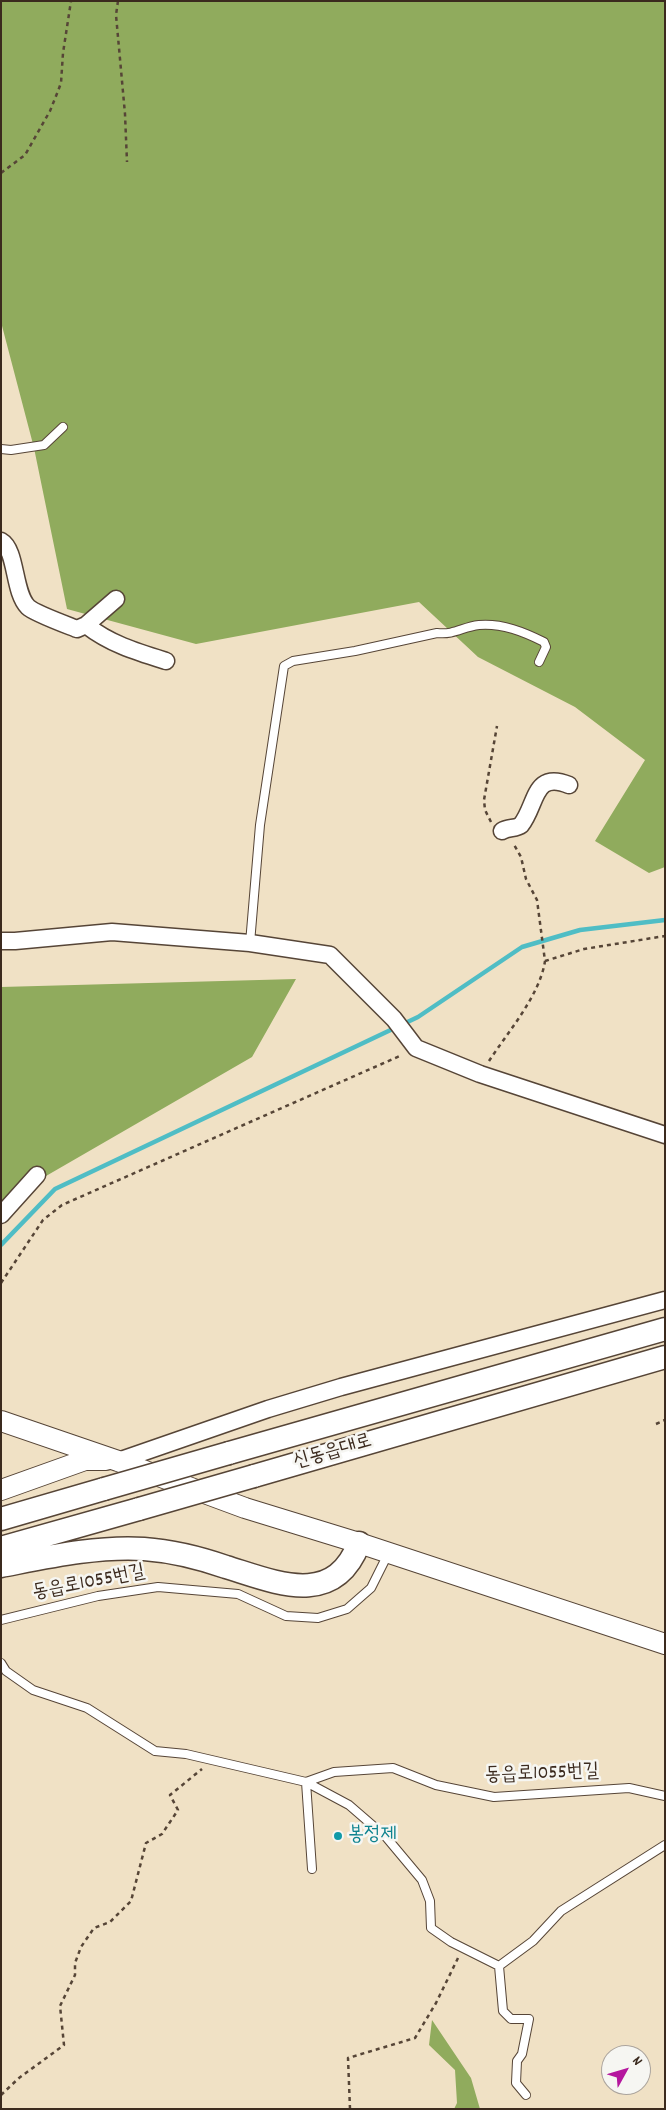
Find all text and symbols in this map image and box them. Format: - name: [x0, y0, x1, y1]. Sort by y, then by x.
- street label: 신동읍대로: [291, 1430, 375, 1476]
- street label: 동읍로1055번길: [31, 1561, 147, 1607]
- street label: 동읍로1055번길: [484, 1761, 600, 1789]
- place label: 봉정제: [348, 1824, 396, 1848]
- marker: 봉정제: [332, 1830, 344, 1842]
- north arrow: [601, 2045, 651, 2095]
- text: N: [627, 2052, 647, 2070]

